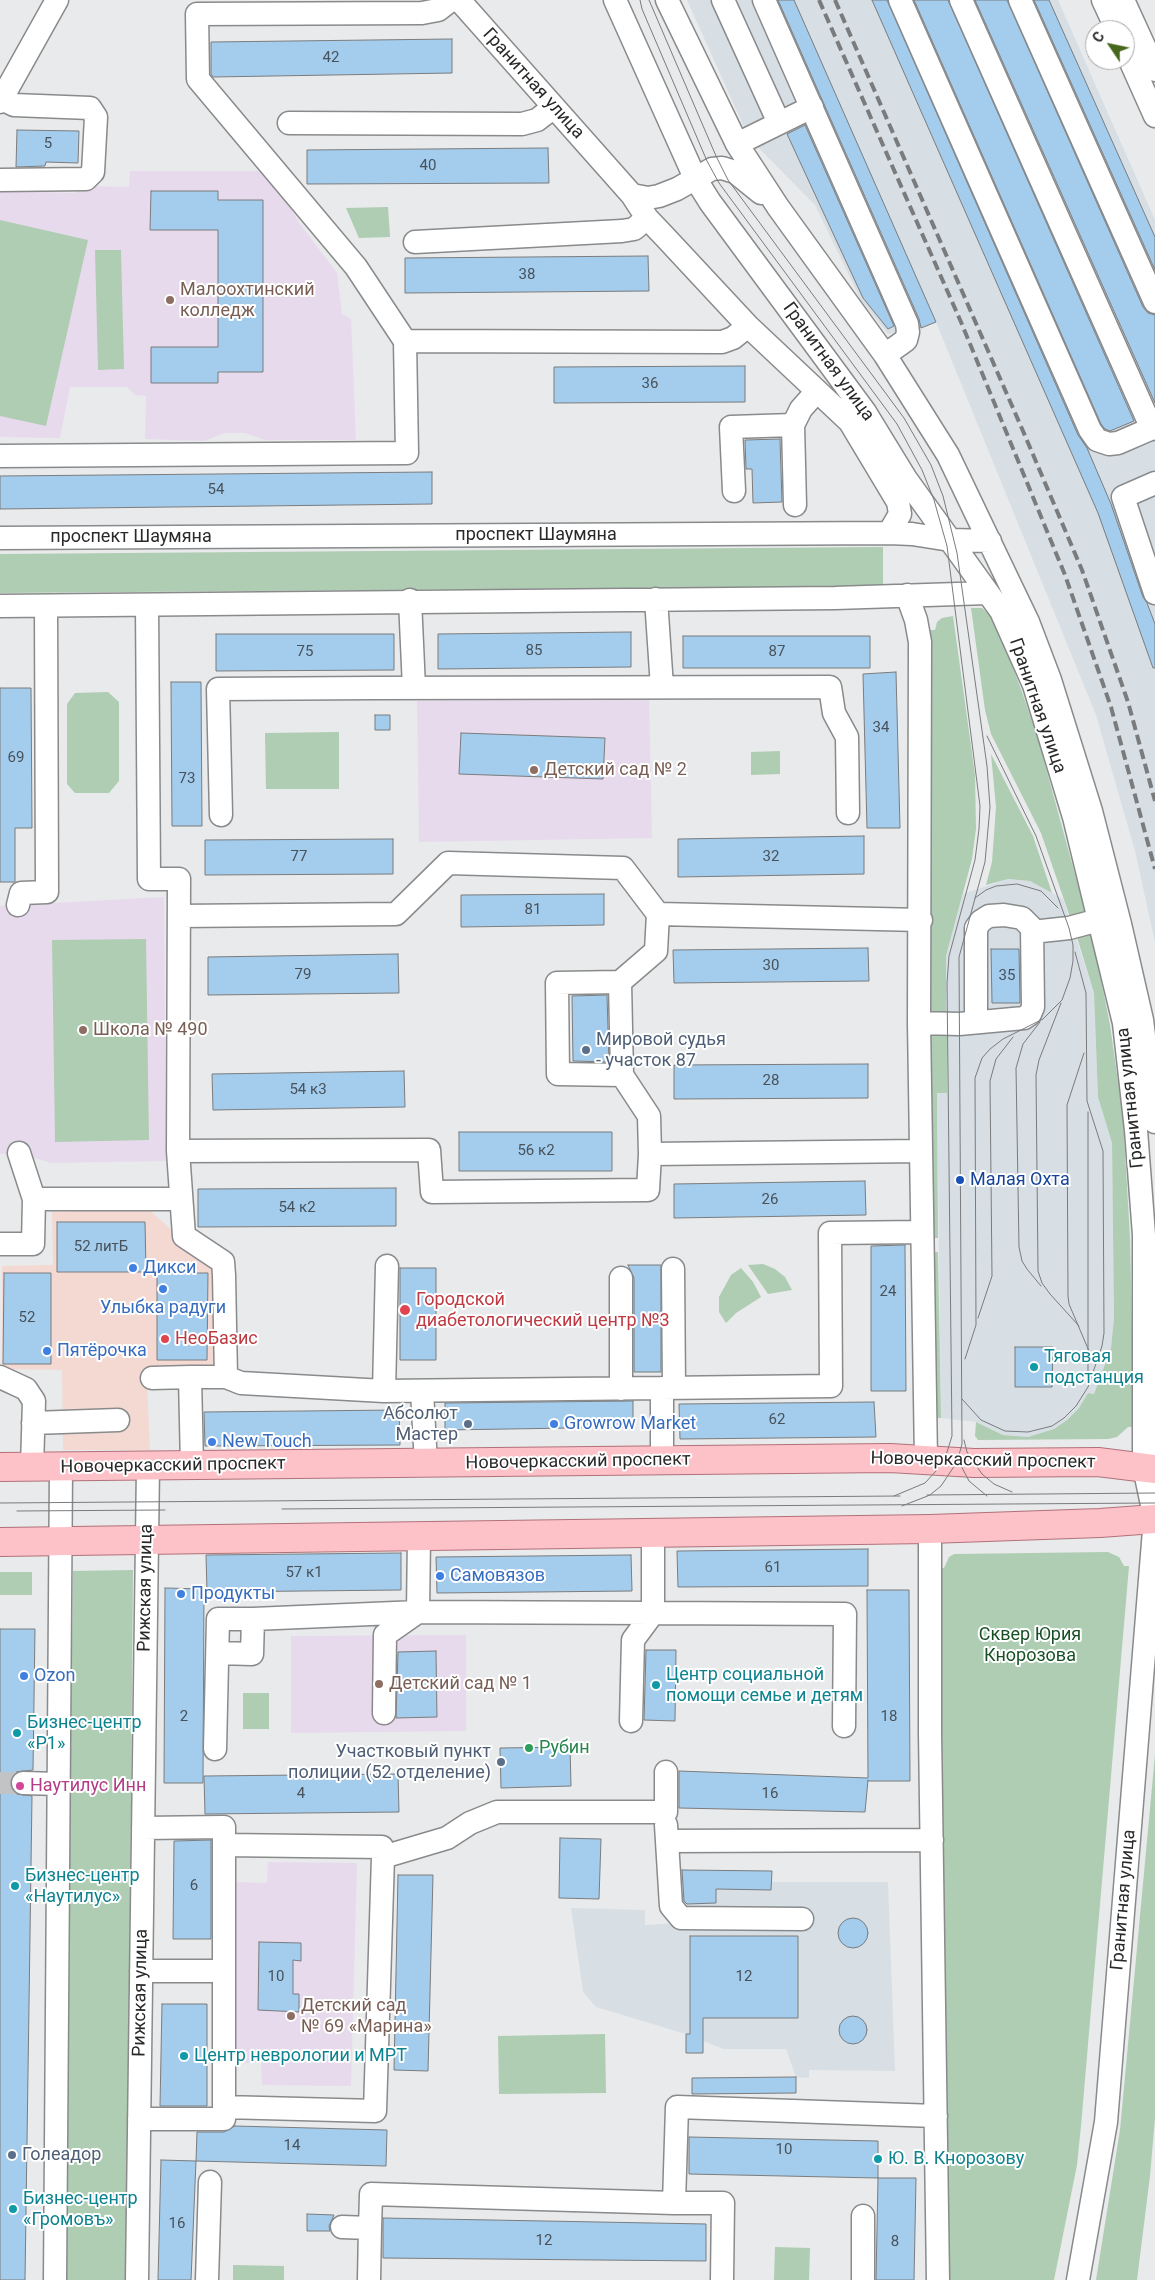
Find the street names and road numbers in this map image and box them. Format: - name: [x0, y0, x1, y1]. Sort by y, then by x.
- street label: Гранитная улица: [478, 24, 588, 144]
- street label: Гранитная улица: [778, 298, 878, 426]
- street label: проспект Шаумяна: [455, 524, 617, 546]
- street label: проспект Шаумяна: [50, 526, 212, 548]
- street label: Гранитная улица: [1004, 636, 1070, 776]
- street label: Гранитная улица: [1113, 1027, 1149, 1169]
- street label: Новочеркасский проспект: [870, 1448, 1096, 1474]
- street label: Новочеркасский проспект: [465, 1449, 691, 1475]
- street label: Новочеркасский проспект: [60, 1453, 286, 1479]
- street label: Рижская улица: [134, 1524, 158, 1652]
- street label: Гранитная улица: [1107, 1829, 1141, 1971]
- street label: Рижская улица: [129, 1929, 153, 2057]

